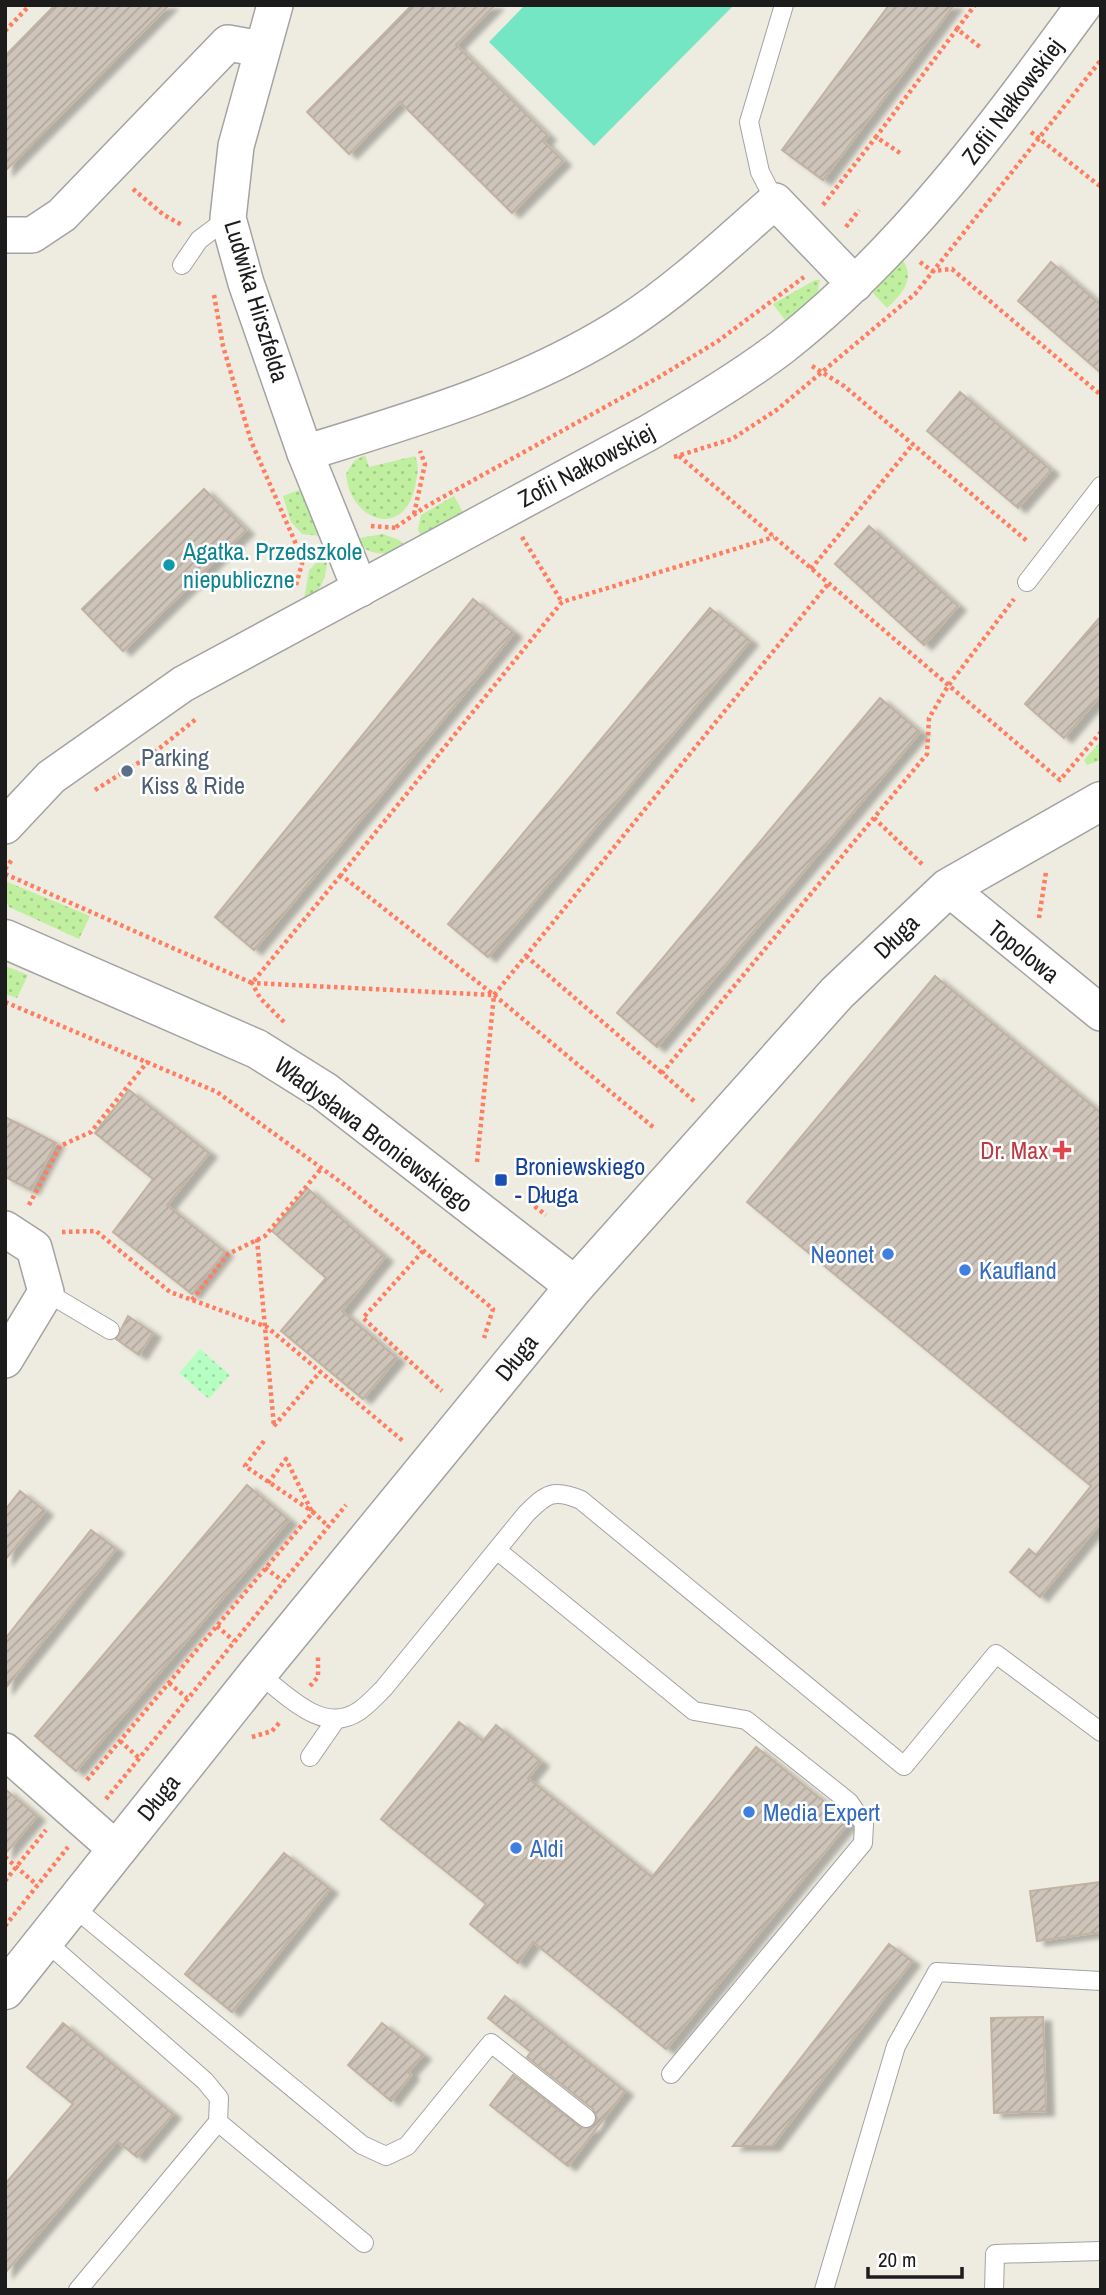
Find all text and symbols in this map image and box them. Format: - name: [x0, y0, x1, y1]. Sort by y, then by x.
- street label: Zofii Nałkowskiej: [954, 32, 1070, 170]
- street label: Ludwika Hirszfelda: [217, 216, 297, 386]
- street label: Zofii Nałkowskiej: [512, 416, 660, 514]
- place label: Agatka. Przedszkole niepubliczne: [182, 535, 362, 595]
- marker: Agatka. Przedszkole niepubliczne: [161, 557, 177, 573]
- place label: Parking Kiss & Ride: [141, 741, 245, 801]
- marker: Parking Kiss & Ride: [119, 763, 135, 779]
- street label: Długa: [866, 907, 926, 965]
- street label: Topolowa: [982, 912, 1066, 990]
- street label: Władysława Broniewskiego: [268, 1049, 480, 1219]
- place label: Dr. Max: [980, 1134, 1048, 1166]
- marker: Dr. Max: [1054, 1142, 1070, 1158]
- place label: Broniewskiego - Długa: [515, 1150, 645, 1210]
- marker: Broniewskiego - Długa: [493, 1172, 509, 1188]
- place label: Neonet: [811, 1238, 875, 1270]
- marker: Neonet: [880, 1246, 896, 1262]
- place label: Kaufland: [979, 1254, 1057, 1286]
- marker: Kaufland: [957, 1262, 973, 1278]
- street label: Długa: [487, 1327, 545, 1387]
- street label: Długa: [129, 1767, 187, 1827]
- place label: Media Expert: [763, 1796, 881, 1828]
- marker: Media Expert: [741, 1804, 757, 1820]
- place label: Aldi: [529, 1832, 564, 1864]
- marker: Aldi: [508, 1840, 524, 1856]
- scale bar: [868, 2236, 962, 2280]
- text: 20 m: [878, 2245, 916, 2274]

